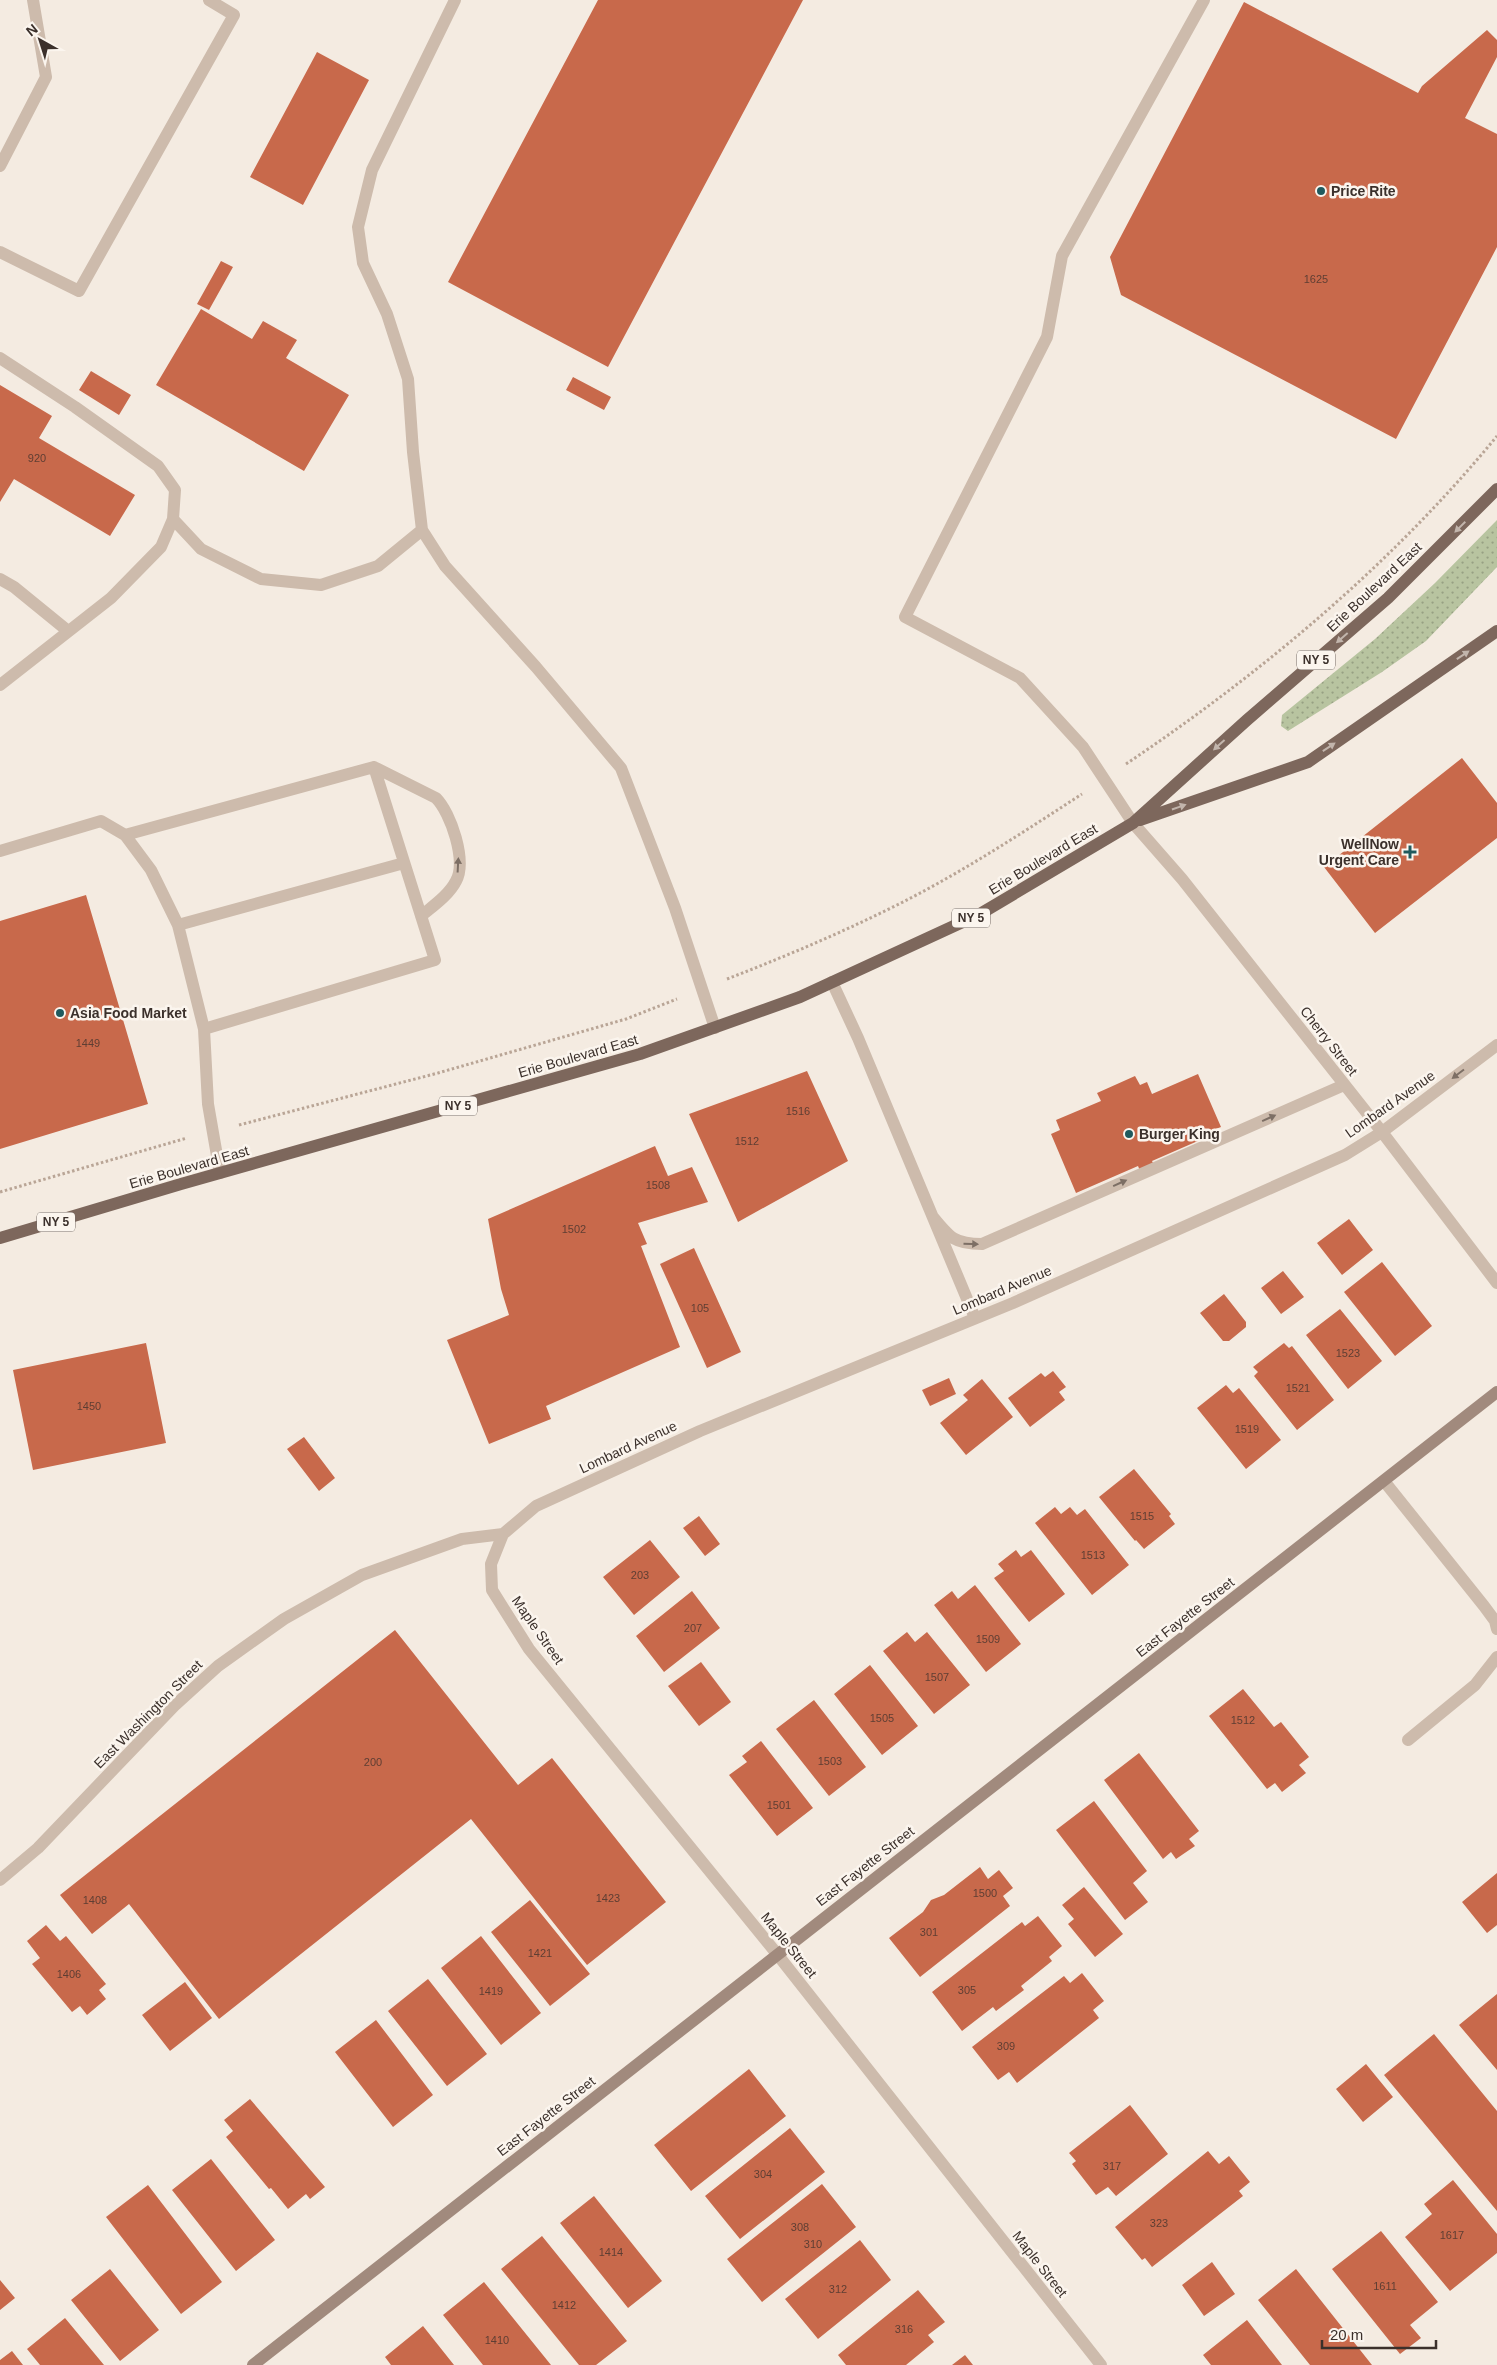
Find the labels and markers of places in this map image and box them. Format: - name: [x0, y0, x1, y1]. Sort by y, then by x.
- place label: Price Rite: [1331, 183, 1396, 199]
- marker: Price Rite: [1315, 185, 1327, 197]
- place label: WellNow Urgent Care: [1319, 836, 1399, 868]
- marker: WellNow Urgent Care: [1403, 845, 1417, 859]
- place label: Asia Food Market: [70, 1005, 187, 1021]
- marker: Asia Food Market: [54, 1007, 66, 1019]
- place label: Burger King: [1139, 1126, 1220, 1142]
- marker: Burger King: [1123, 1128, 1135, 1140]

